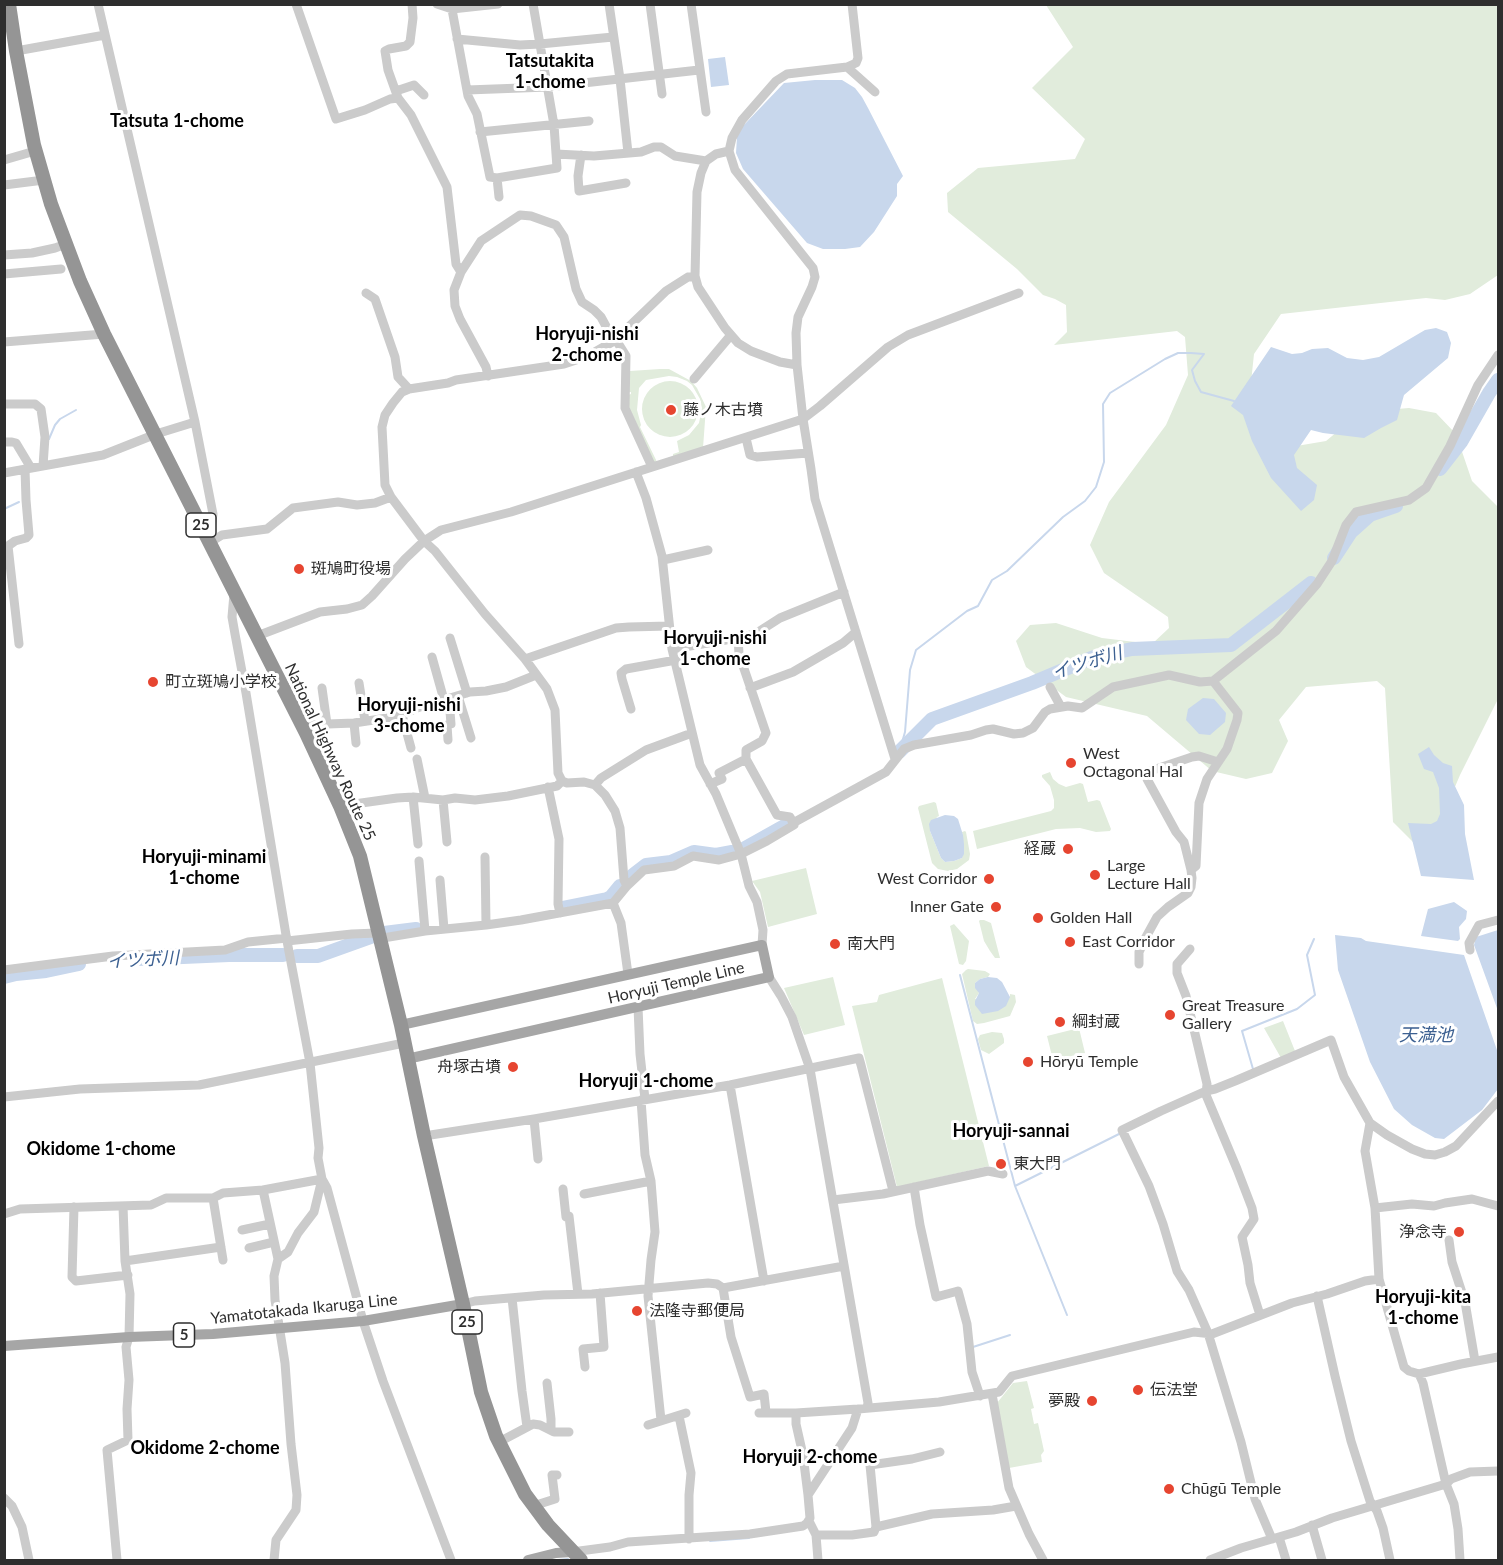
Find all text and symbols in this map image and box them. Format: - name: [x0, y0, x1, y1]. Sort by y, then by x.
- district label: Tatsutakita 1-chome: [506, 50, 594, 92]
- district label: Tatsuta 1-chome: [110, 110, 244, 132]
- district label: Horyuji-nishi 2-chome: [535, 323, 639, 366]
- place label: 藤ノ木古墳: [683, 400, 763, 420]
- marker: 藤ノ木古墳: [664, 403, 678, 417]
- road number: 25: [186, 513, 216, 537]
- place label: 斑鳩町役場: [311, 559, 391, 579]
- marker: 斑鳩町役場: [292, 562, 306, 576]
- district label: Horyuji-nishi 1-chome: [663, 627, 767, 670]
- water label: イツボ川: [1049, 642, 1125, 684]
- street label: National Highway Route 25: [280, 660, 380, 844]
- place label: 町立斑鳩小学校: [165, 672, 277, 692]
- marker: 町立斑鳩小学校: [146, 675, 160, 689]
- district label: Horyuji-nishi 3-chome: [357, 694, 461, 736]
- place label: West Octagonal Hal: [1083, 744, 1183, 782]
- marker: West Octagonal Hal: [1064, 756, 1078, 770]
- place label: 経蔵: [1024, 839, 1056, 859]
- marker: 経蔵: [1061, 842, 1075, 856]
- district label: Horyuji-minami 1-chome: [142, 846, 266, 888]
- place label: Large Lecture Hall: [1107, 856, 1191, 894]
- marker: Large Lecture Hall: [1088, 868, 1102, 882]
- place label: West Corridor: [877, 869, 977, 889]
- marker: West Corridor: [982, 872, 996, 886]
- place label: Inner Gate: [910, 897, 984, 917]
- marker: Inner Gate: [989, 900, 1003, 914]
- place label: Golden Hall: [1050, 908, 1132, 928]
- marker: Golden Hall: [1031, 911, 1045, 925]
- place label: East Corridor: [1082, 932, 1175, 952]
- place label: 南大門: [847, 934, 895, 954]
- marker: East Corridor: [1063, 935, 1077, 949]
- marker: 南大門: [828, 937, 842, 951]
- water label: イツボ川: [106, 947, 180, 973]
- street label: Horyuji Temple Line: [606, 958, 746, 1008]
- place label: Great Treasure Gallery: [1182, 996, 1285, 1034]
- marker: Great Treasure Gallery: [1163, 1008, 1177, 1022]
- place label: 綱封蔵: [1072, 1012, 1120, 1032]
- marker: 綱封蔵: [1053, 1015, 1067, 1029]
- water label: 天満池: [1399, 1024, 1453, 1046]
- place label: Hōryū Temple: [1040, 1052, 1138, 1072]
- marker: Hōryū Temple: [1021, 1055, 1035, 1069]
- place label: 舟塚古墳: [437, 1057, 501, 1077]
- marker: 舟塚古墳: [506, 1060, 520, 1074]
- district label: Horyuji 1-chome: [579, 1070, 713, 1092]
- district label: Horyuji-sannai: [952, 1120, 1070, 1142]
- district label: Okidome 1-chome: [26, 1138, 176, 1160]
- place label: 東大門: [1013, 1154, 1061, 1174]
- marker: 東大門: [994, 1157, 1008, 1171]
- place label: 浄念寺: [1399, 1222, 1447, 1242]
- marker: 浄念寺: [1452, 1225, 1466, 1239]
- district label: Horyuji-kita 1-chome: [1375, 1286, 1471, 1328]
- street label: Yamatotakada Ikaruga Line: [210, 1290, 398, 1328]
- place label: 法隆寺郵便局: [649, 1301, 745, 1321]
- marker: 法隆寺郵便局: [630, 1304, 644, 1318]
- road number: 25: [452, 1310, 482, 1334]
- road number: 5: [174, 1323, 195, 1347]
- place label: 伝法堂: [1150, 1380, 1198, 1400]
- marker: 伝法堂: [1131, 1383, 1145, 1397]
- place label: 夢殿: [1048, 1391, 1080, 1411]
- marker: 夢殿: [1085, 1394, 1099, 1408]
- district label: Okidome 2-chome: [130, 1437, 280, 1459]
- district label: Horyuji 2-chome: [743, 1446, 877, 1468]
- place label: Chūgū Temple: [1181, 1479, 1281, 1499]
- marker: Chūgū Temple: [1162, 1482, 1176, 1496]

